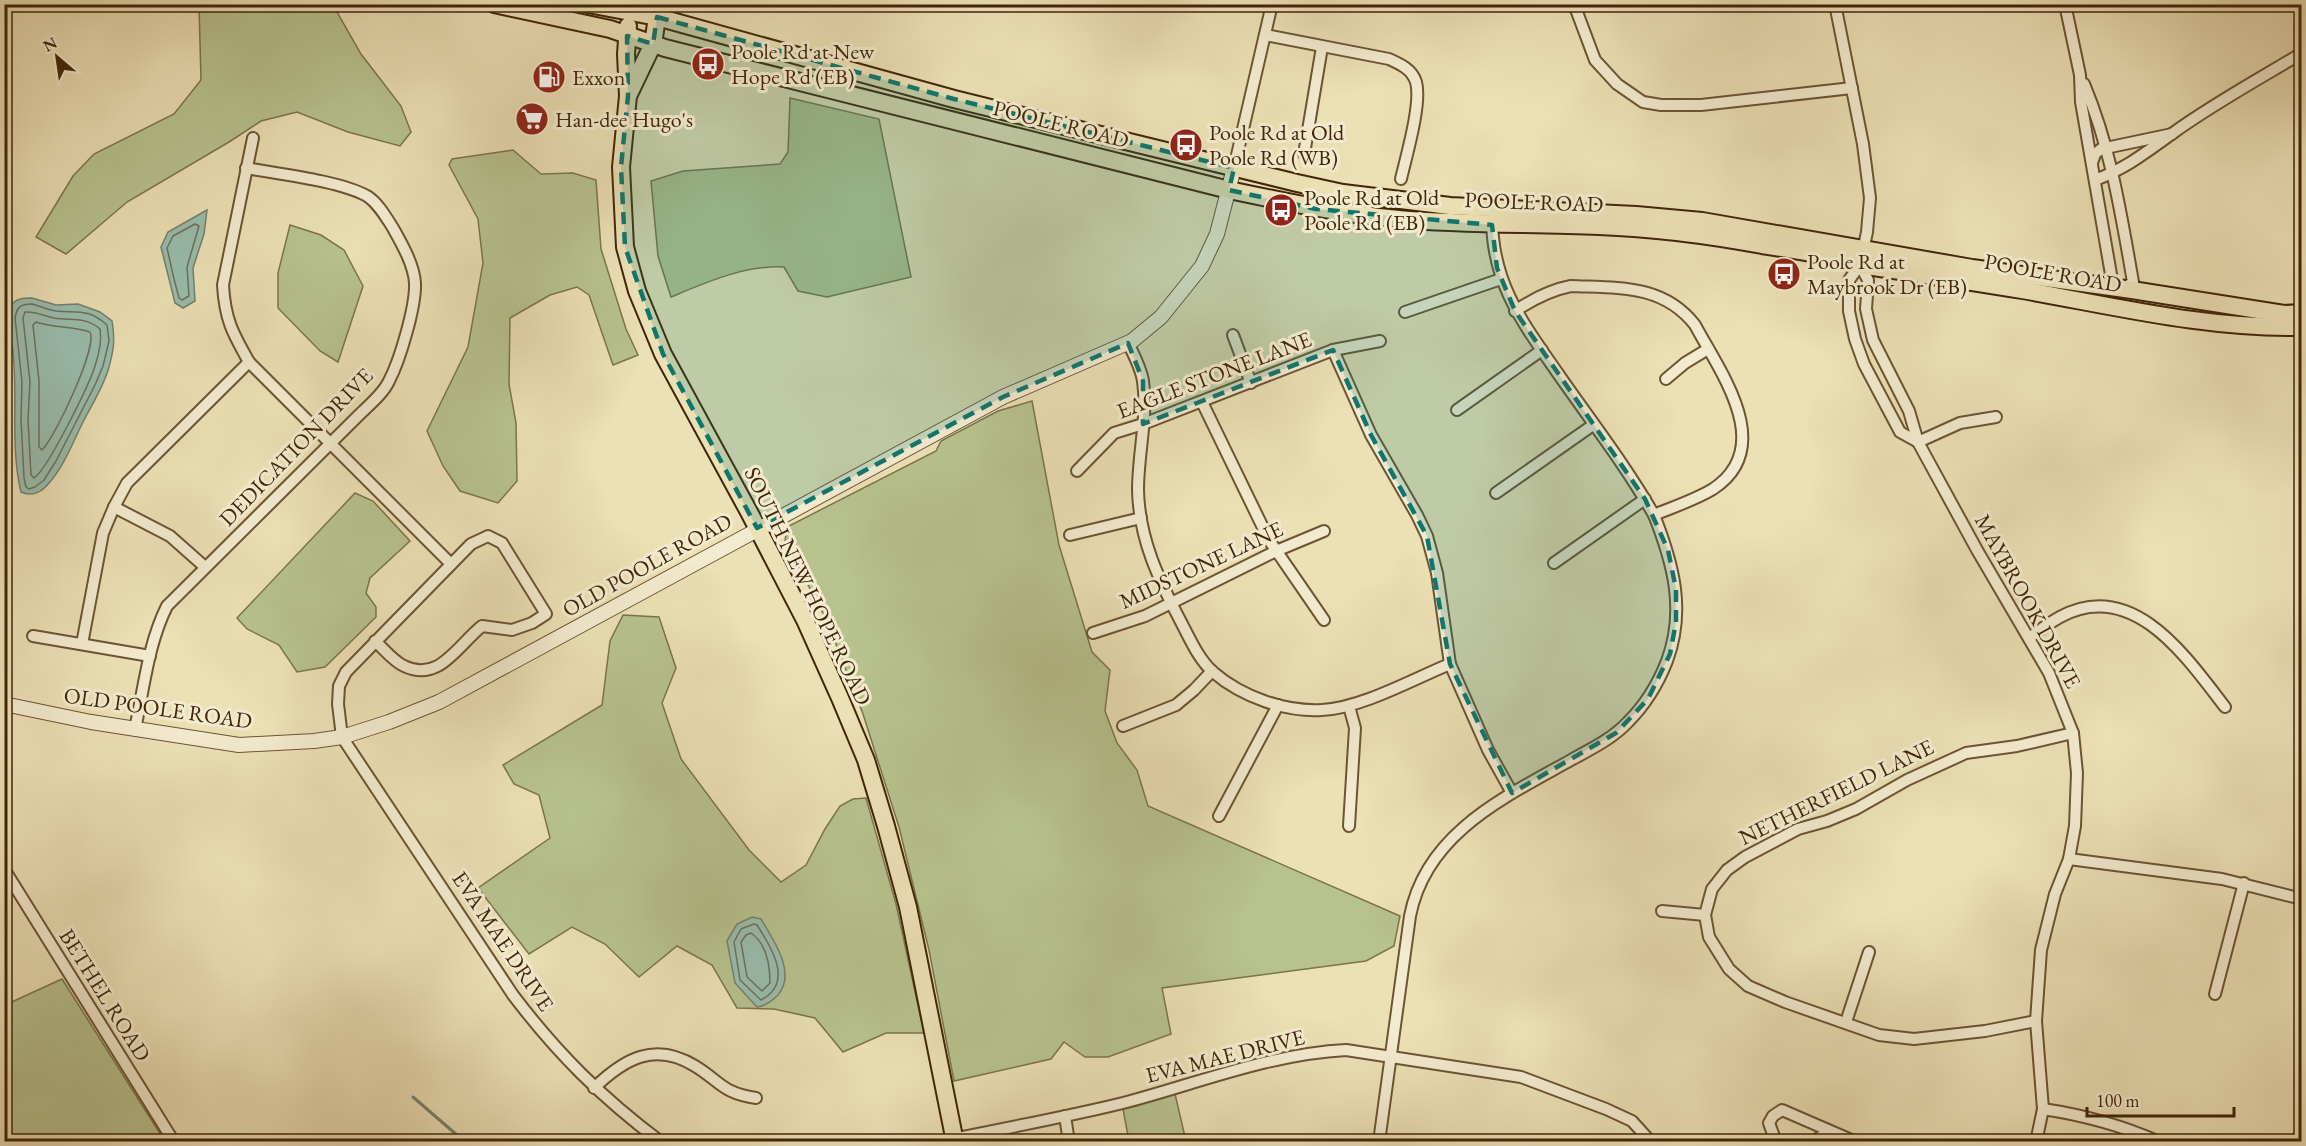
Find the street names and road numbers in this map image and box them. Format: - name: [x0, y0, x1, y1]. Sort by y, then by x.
- street label: POOLE ROAD: [990, 93, 1132, 155]
- street label: POOLE ROAD: [1464, 185, 1604, 219]
- street label: POOLE ROAD: [1982, 247, 2124, 299]
- street label: EAGLE STONE LANE: [1113, 325, 1315, 425]
- street label: DEDICATION DRIVE: [213, 362, 379, 532]
- street label: SOUTH NEW HOPE ROAD: [738, 462, 878, 710]
- street label: OLD POOLE ROAD: [557, 506, 737, 624]
- street label: MAYBROOK DRIVE: [1968, 509, 2088, 693]
- street label: MIDSTONE LANE: [1115, 514, 1287, 616]
- street label: OLD POOLE ROAD: [62, 680, 254, 736]
- street label: NETHERFIELD LANE: [1734, 732, 1938, 852]
- street label: EVA MAE DRIVE: [445, 865, 561, 1017]
- street label: BETHEL ROAD: [53, 923, 157, 1067]
- street label: EVA MAE DRIVE: [1143, 1022, 1307, 1090]

